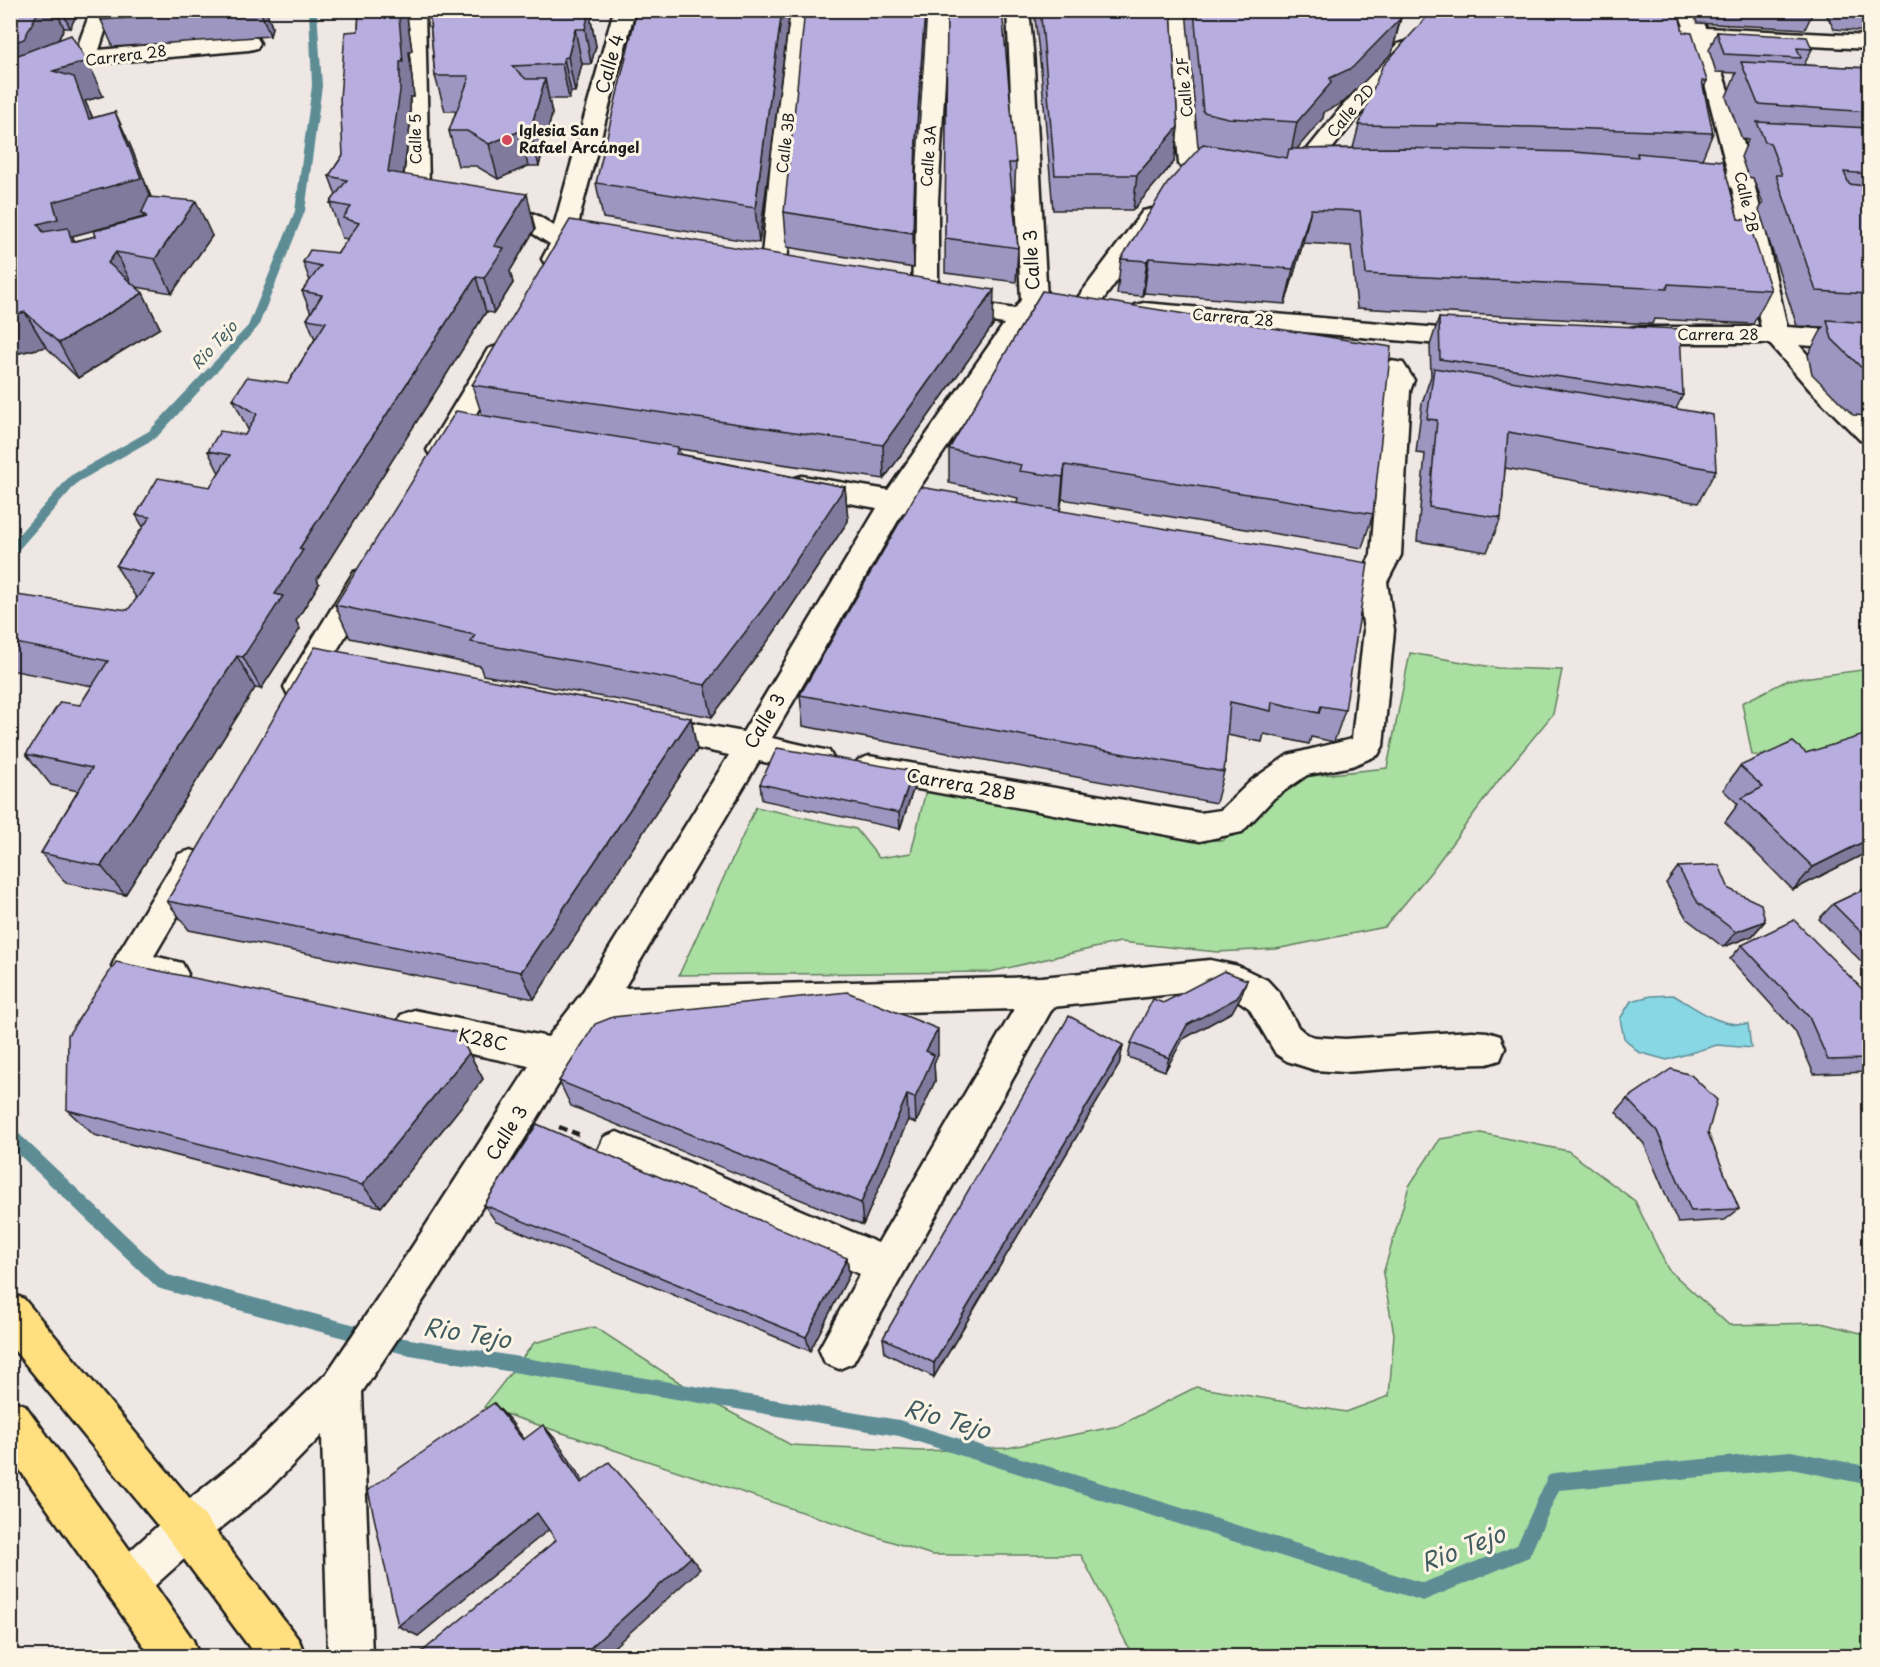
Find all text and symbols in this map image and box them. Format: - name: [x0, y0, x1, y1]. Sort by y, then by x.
- street label: Calle 4: [587, 31, 630, 97]
- street label: Carrera 28: [84, 38, 168, 71]
- street label: Calle 2F: [1169, 56, 1198, 118]
- street label: Calle 2D: [1321, 78, 1379, 142]
- street label: Calle 3B: [769, 111, 800, 175]
- street label: Calle 5: [403, 114, 426, 164]
- place label: Iglesia San Rafael Arcángel: [519, 118, 639, 158]
- street label: Calle 3A: [914, 124, 941, 188]
- marker: Iglesia San Rafael Arcángel: [500, 133, 514, 147]
- street label: Calle 2B: [1729, 169, 1766, 234]
- street label: Calle 3: [1015, 229, 1046, 291]
- street label: Carrera 28: [1191, 301, 1275, 332]
- water label: Rio Tejo: [184, 314, 243, 374]
- street label: Carrera 28: [1677, 322, 1759, 345]
- street label: Calle 3: [736, 687, 791, 753]
- street label: Carrera 28B: [904, 761, 1018, 806]
- street label: K28C: [456, 1020, 510, 1057]
- street label: Calle 3: [478, 1099, 533, 1165]
- water label: Rio Tejo: [421, 1307, 515, 1357]
- water label: Rio Tejo: [900, 1389, 996, 1448]
- water label: Rio Tejo: [1415, 1514, 1511, 1580]

